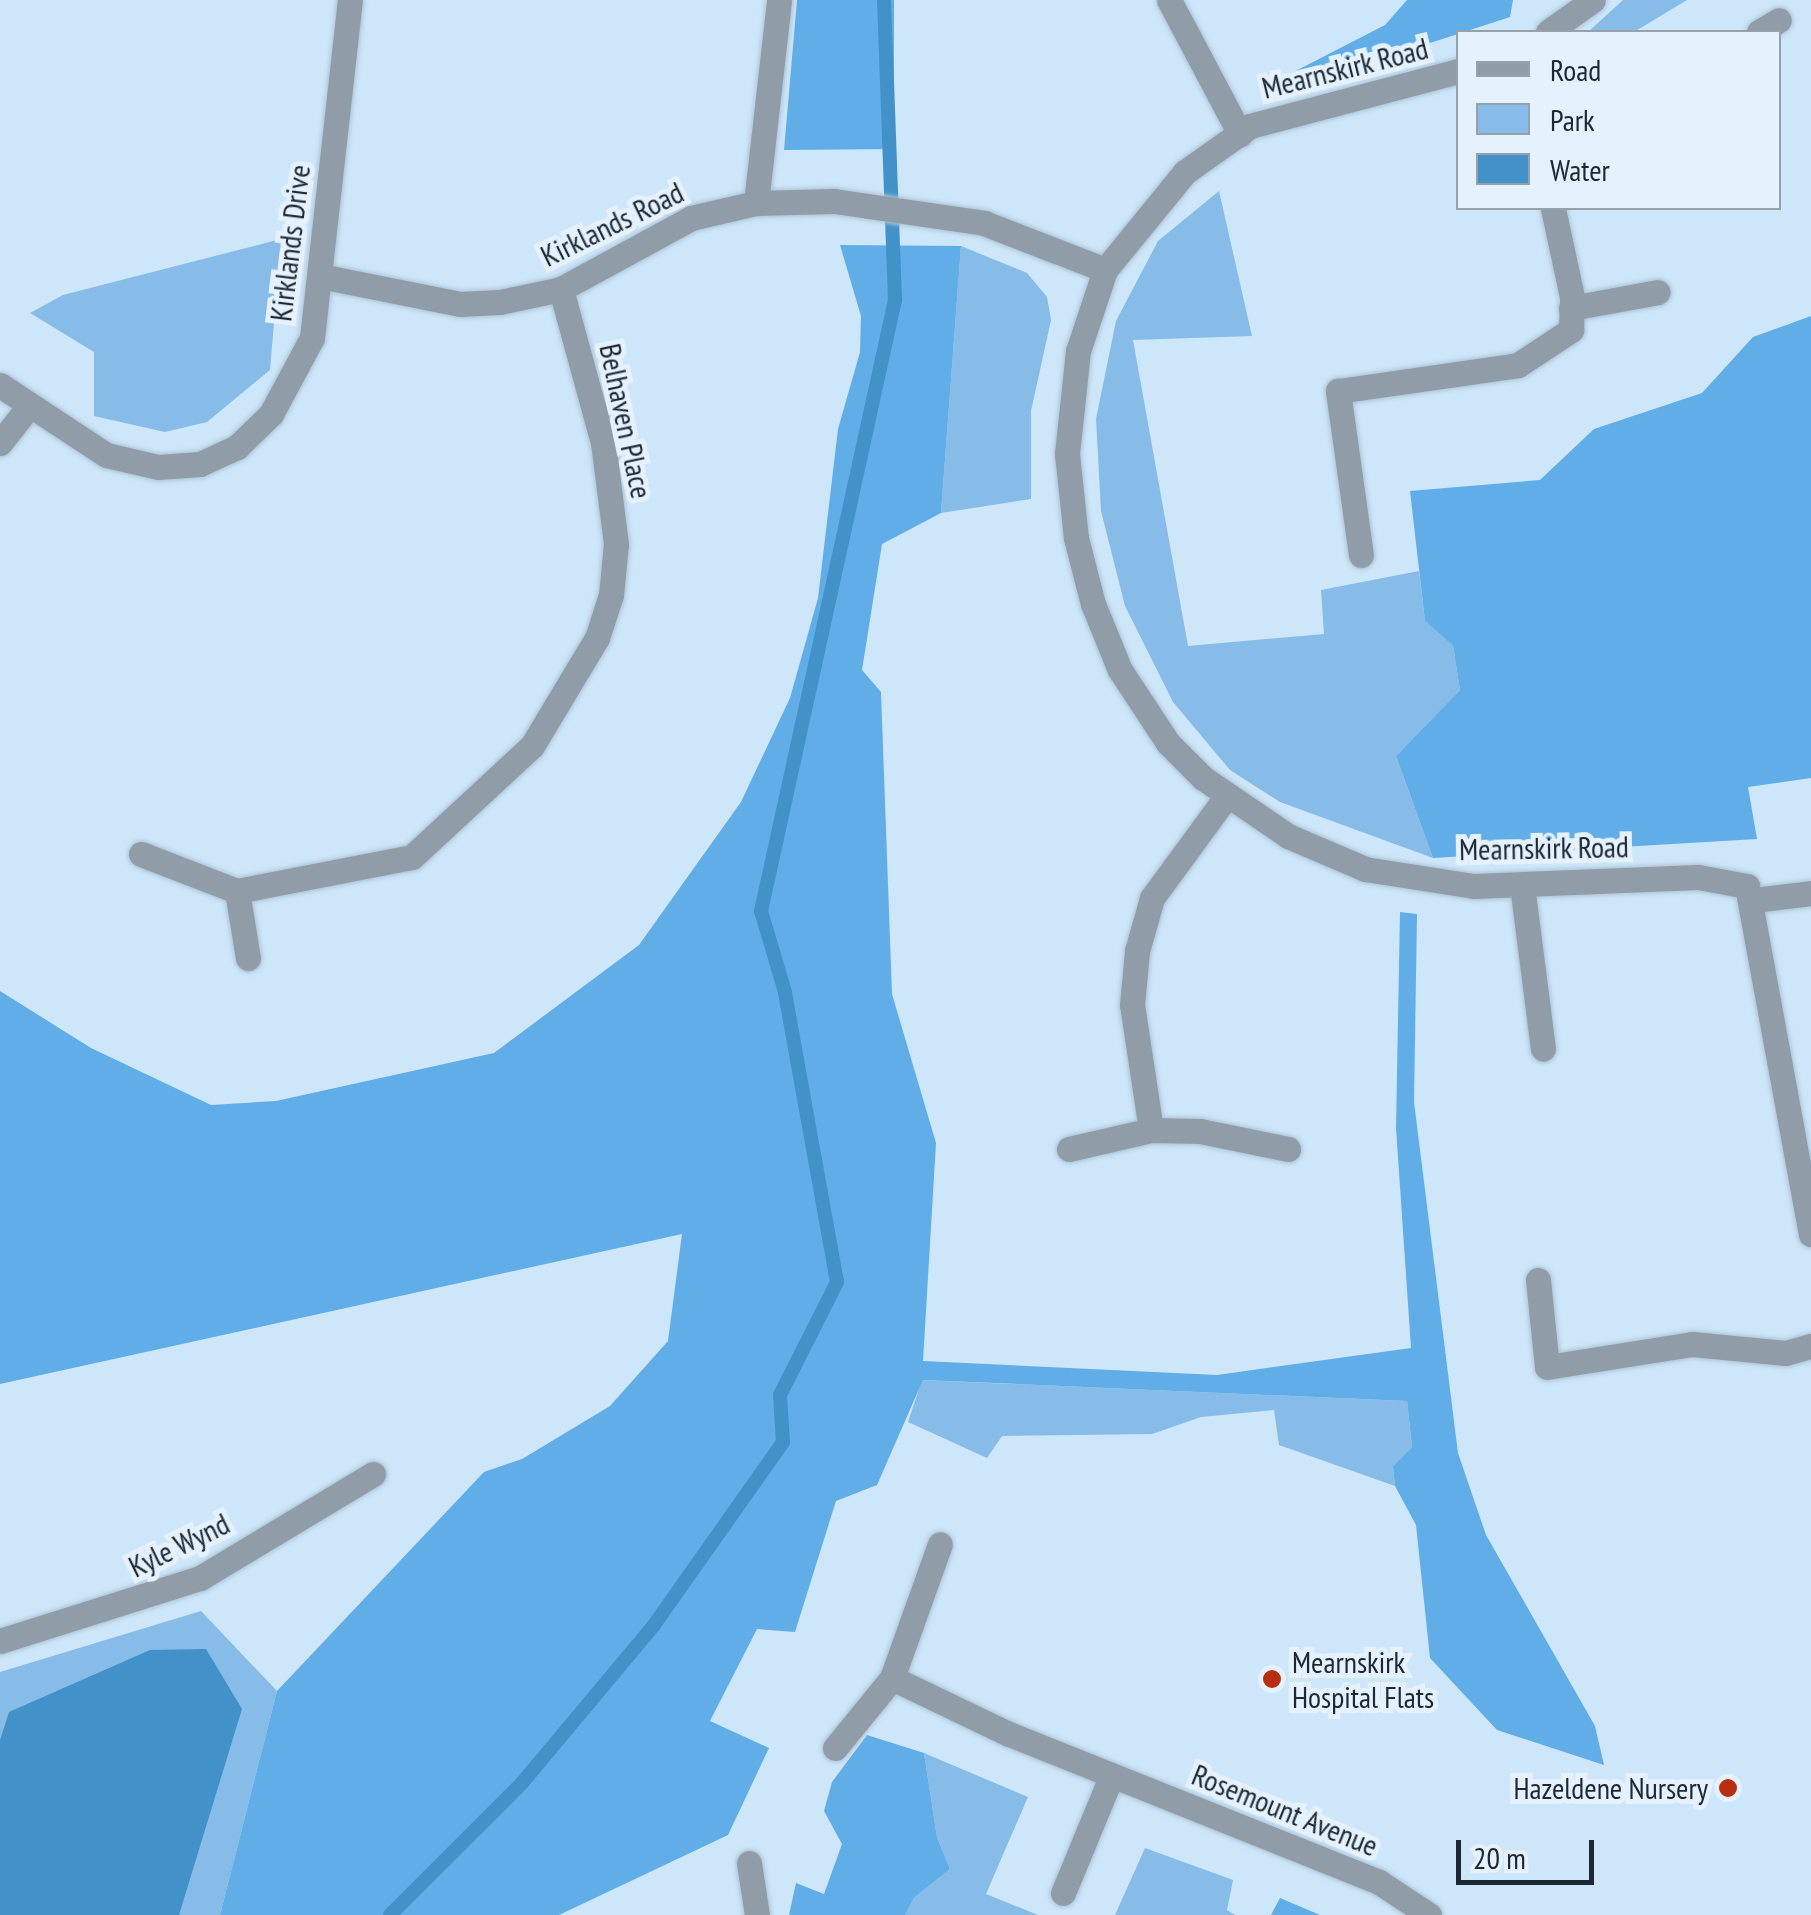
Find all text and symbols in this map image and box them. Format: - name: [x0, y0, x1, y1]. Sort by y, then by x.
- street label: Mearnskirk Road: [1258, 30, 1432, 106]
- legend: [1456, 30, 1781, 210]
- text: Road: [1550, 50, 1601, 89]
- text: Park: [1550, 100, 1595, 139]
- text: Water: [1550, 150, 1610, 189]
- street label: Kirklands Drive: [263, 163, 317, 323]
- street label: Kirklands Road: [535, 174, 689, 274]
- street label: Belhaven Place: [592, 340, 660, 502]
- street label: Mearnskirk Road: [1458, 829, 1630, 867]
- street label: Kyle Wynd: [123, 1505, 235, 1585]
- place label: Mearnskirk Hospital Flats: [1292, 1644, 1434, 1714]
- marker: Mearnskirk Hospital Flats: [1261, 1668, 1283, 1690]
- street label: Rosemount Avenue: [1187, 1756, 1383, 1864]
- place label: Hazeldene Nursery: [1513, 1770, 1708, 1806]
- marker: Hazeldene Nursery: [1717, 1777, 1739, 1799]
- scale bar: [1461, 1820, 1598, 1882]
- text: 20 m: [1473, 1838, 1526, 1877]

